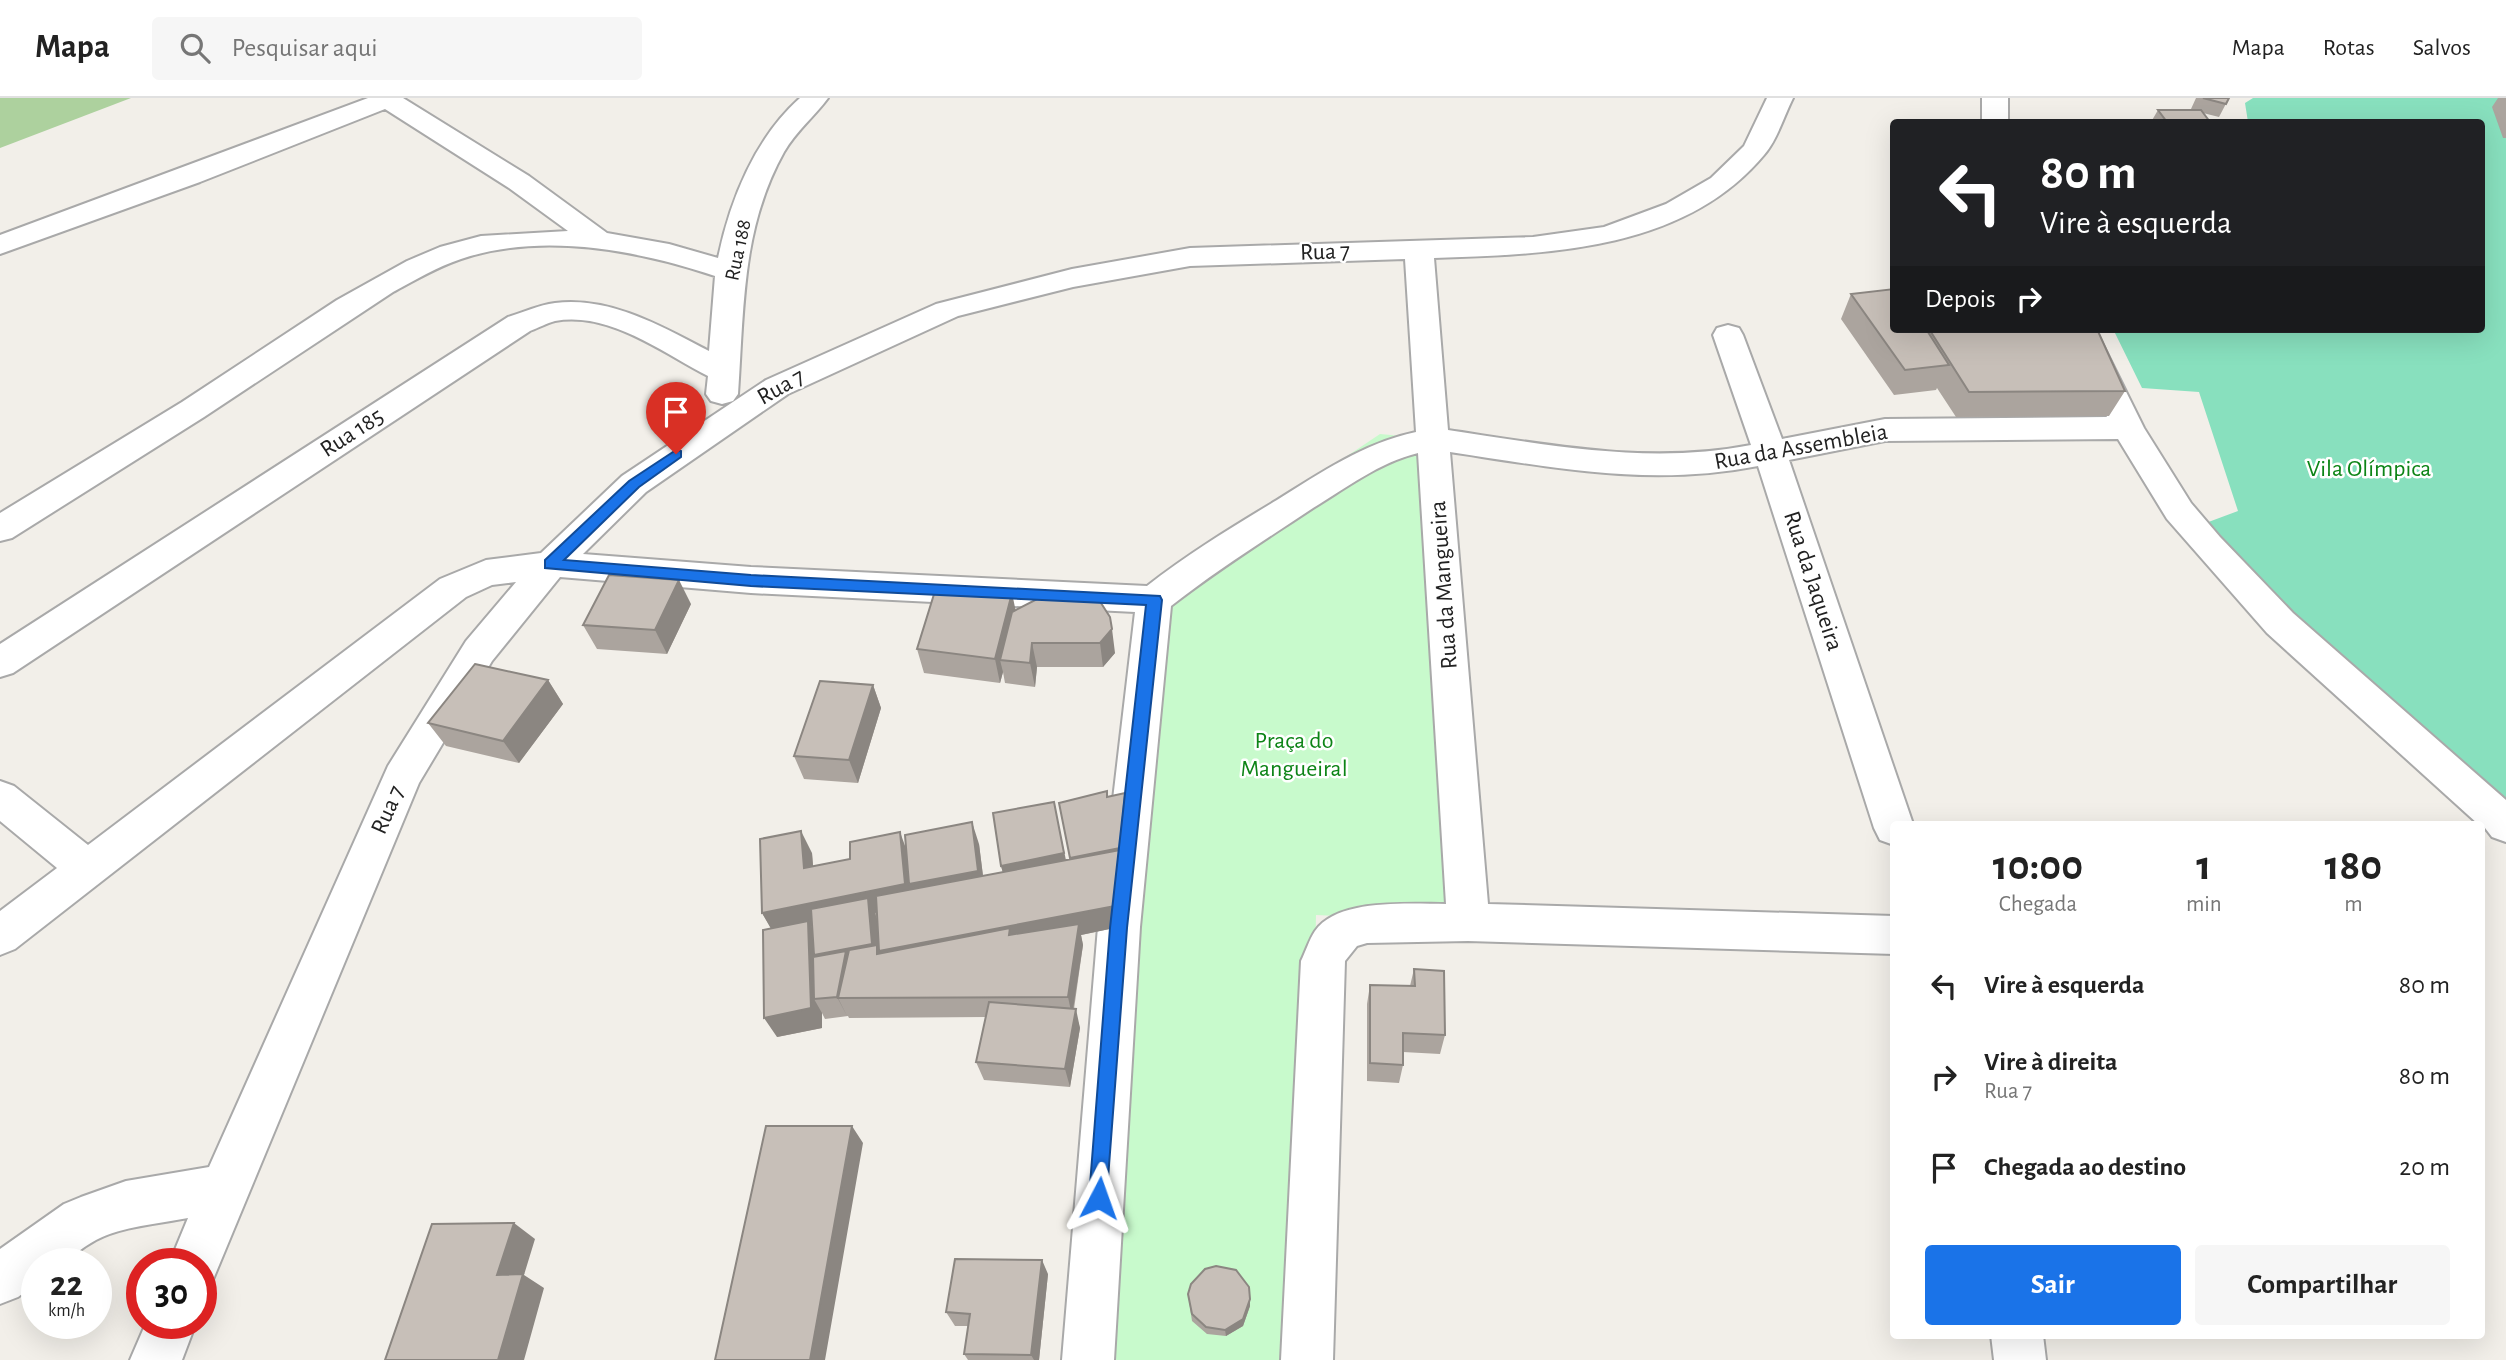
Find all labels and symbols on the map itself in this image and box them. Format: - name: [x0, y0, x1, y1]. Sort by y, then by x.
- street label: Rua 188: [721, 217, 755, 283]
- street label: Rua 7: [1300, 239, 1350, 265]
- street label: Rua 7: [753, 364, 809, 410]
- pin: [646, 382, 706, 454]
- street label: Rua 185: [316, 404, 388, 462]
- street label: Rua da Assembleia: [1712, 420, 1890, 474]
- park label: Vila Olímpica: [2307, 457, 2431, 481]
- street label: Rua da Mangueira: [1426, 500, 1462, 670]
- street label: Rua da Jaqueira: [1779, 508, 1847, 654]
- park label: Praça do Mangueiral: [1240, 729, 1348, 781]
- street label: Rua 7: [367, 782, 409, 838]
- position arrow: [1062, 1161, 1136, 1235]
- speed limit sign: 30: [126, 1248, 217, 1339]

